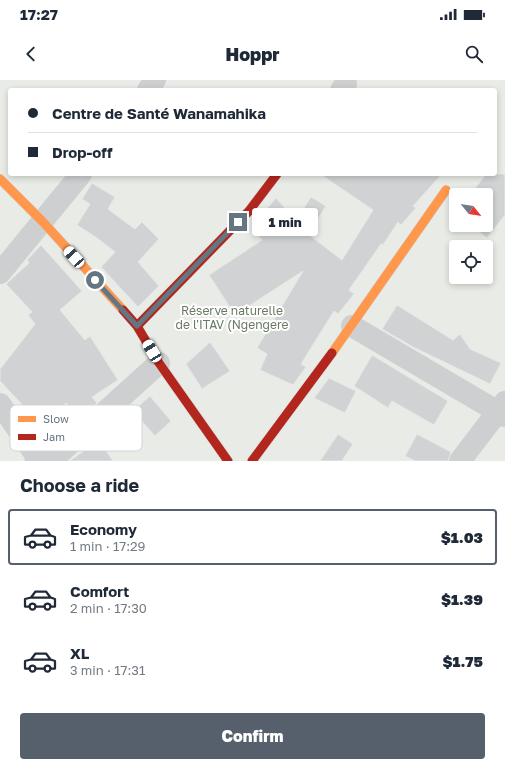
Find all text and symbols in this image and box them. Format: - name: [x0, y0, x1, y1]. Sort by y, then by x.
- text: 17:27: [20, 5, 58, 23]
- icon: back: [20, 43, 42, 65]
- text: Hoppr: [225, 43, 280, 65]
- icon: search: [463, 43, 485, 65]
- text: Centre de Santé Wanamahika: [52, 104, 266, 122]
- text: Drop-off: [52, 143, 112, 161]
- north arrow: [449, 188, 493, 232]
- map controls: [449, 188, 493, 284]
- callout: 1 min: [252, 208, 318, 236]
- route end: [229, 213, 247, 231]
- text: 1 min: [268, 214, 302, 230]
- button: locate: [449, 240, 493, 284]
- car: [62, 244, 86, 270]
- route start: [86, 271, 104, 289]
- park label: Réserve naturelle de l'ITAV (Ngengere: [176, 303, 288, 332]
- car: [141, 338, 163, 364]
- legend: [10, 405, 142, 451]
- text: Slow: [43, 412, 69, 425]
- text: Jam: [43, 430, 65, 443]
- text: Choose a ride: [20, 474, 139, 496]
- icon: car: [22, 519, 58, 555]
- text: Economy: [70, 520, 137, 538]
- text: $1.03: [441, 528, 483, 546]
- text: 1 min · 17:29: [70, 538, 145, 554]
- icon: car: [22, 581, 58, 617]
- text: Comfort: [70, 582, 129, 600]
- text: $1.39: [441, 590, 483, 608]
- text: 2 min · 17:30: [70, 600, 147, 616]
- icon: car: [22, 643, 58, 679]
- text: XL: [70, 644, 89, 662]
- text: $1.75: [442, 652, 483, 670]
- text: 3 min · 17:31: [70, 662, 145, 678]
- button: Confirm: [20, 713, 485, 759]

